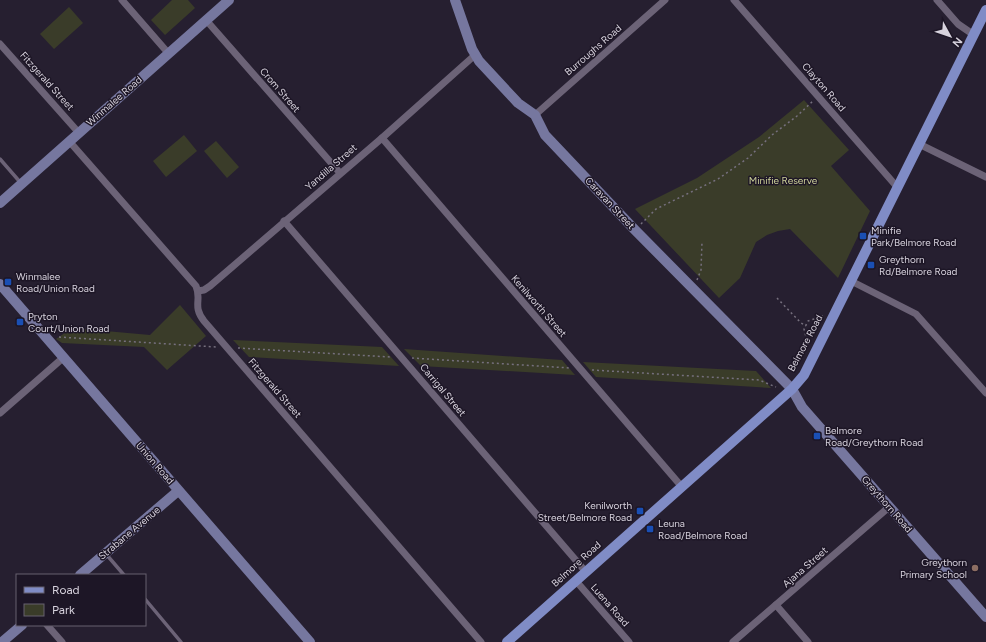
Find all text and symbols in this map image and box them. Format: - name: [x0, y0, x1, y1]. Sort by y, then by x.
- north arrow: [930, 16, 970, 56]
- street label: Burroughs Road: [562, 22, 624, 78]
- text: N: [950, 35, 965, 50]
- street label: Fitzgerald Street: [17, 49, 77, 113]
- street label: Clayton Road: [799, 60, 849, 114]
- street label: Crom Street: [257, 65, 303, 115]
- street label: Winmalee Road: [83, 73, 145, 129]
- street label: Yandilla Street: [302, 141, 360, 193]
- street label: Caravan Street: [582, 174, 638, 232]
- park label: Minifie Reserve: [749, 174, 818, 187]
- place label: Minifie Park/Belmore Road: [871, 224, 956, 249]
- marker: Minifie Park/Belmore Road: [858, 231, 868, 241]
- place label: Greythorn Rd/Belmore Road: [879, 253, 958, 278]
- marker: Greythorn Rd/Belmore Road: [866, 260, 876, 270]
- place label: Winmalee Road/Union Road: [16, 270, 95, 295]
- street label: Kenilworth Street: [508, 272, 570, 340]
- marker: Winmalee Road/Union Road: [3, 277, 13, 287]
- place label: Pryton Court/Union Road: [28, 310, 110, 335]
- street label: Belmore Road: [785, 312, 825, 374]
- marker: Pryton Court/Union Road: [15, 317, 25, 327]
- street label: Fitzgerald Street: [246, 356, 305, 421]
- street label: Carrigal Street: [417, 361, 469, 419]
- place label: Belmore Road/Greythorn Road: [825, 424, 923, 449]
- marker: Belmore Road/Greythorn Road: [812, 431, 822, 441]
- street label: Union Road: [133, 439, 177, 487]
- street label: Greythorn Road: [859, 473, 915, 535]
- place label: Kenilworth Street/Belmore Road: [538, 499, 632, 524]
- street label: Strabane Avenue: [95, 503, 163, 563]
- marker: Kenilworth Street/Belmore Road: [635, 506, 645, 516]
- place label: Leuna Road/Belmore Road: [658, 517, 747, 542]
- marker: Leuna Road/Belmore Road: [645, 524, 655, 534]
- street label: Belmore Road: [548, 538, 604, 590]
- street label: Ajana Street: [780, 544, 830, 590]
- place label: Greythorn Primary School: [900, 556, 967, 581]
- marker: Greythorn Primary School: [970, 563, 980, 573]
- legend: [16, 574, 146, 626]
- street label: Luena Road: [588, 581, 632, 629]
- text: Road: [52, 583, 80, 597]
- text: Park: [52, 603, 75, 617]

